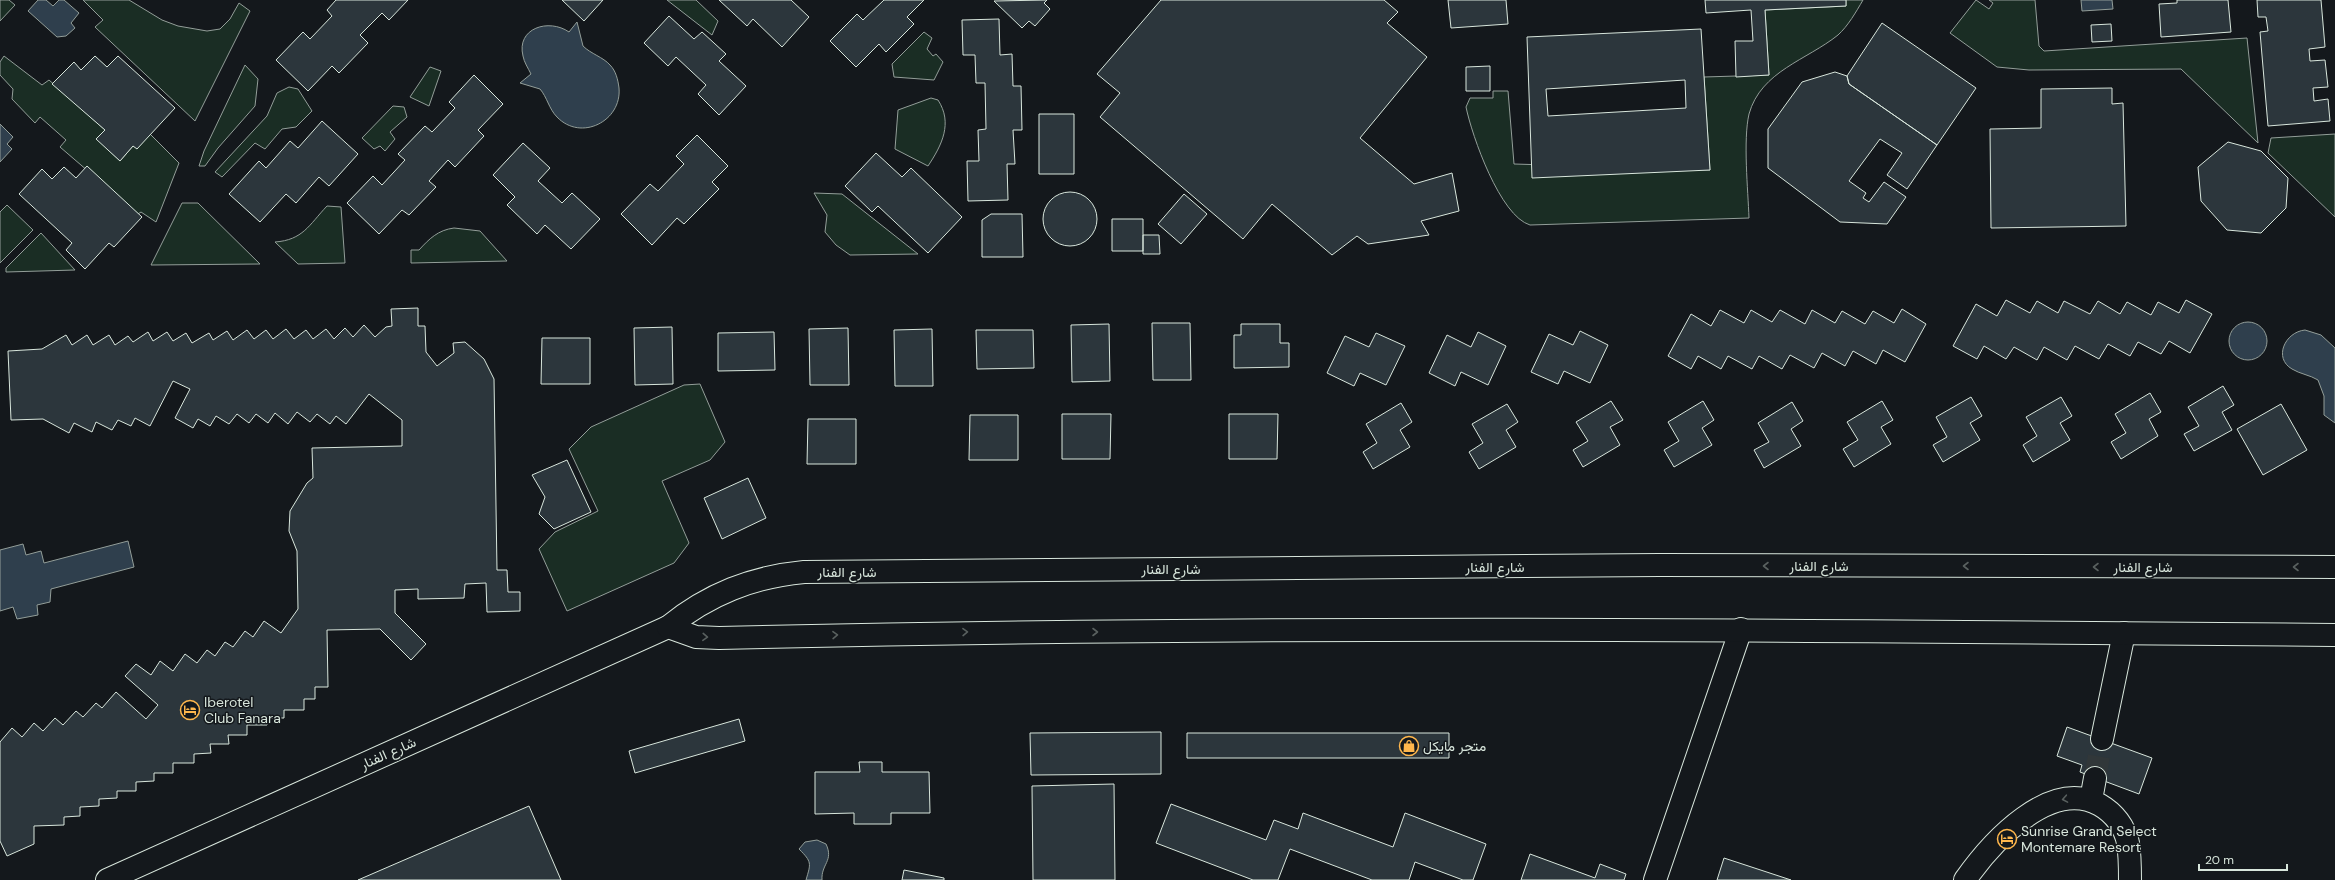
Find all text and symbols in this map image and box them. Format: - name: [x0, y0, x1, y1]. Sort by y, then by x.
- street label: شارع الفنار: [1788, 557, 1849, 577]
- street label: شارع الفنار: [1464, 558, 1525, 578]
- street label: شارع الفنار: [2112, 558, 2173, 578]
- street label: شارع الفنار: [1140, 560, 1201, 580]
- one-way arrow: [1763, 562, 1769, 570]
- one-way arrow: [1963, 562, 1969, 570]
- one-way arrow: [2093, 562, 2099, 571]
- street label: شارع الفنار: [816, 563, 877, 583]
- one-way arrow: [2293, 563, 2299, 571]
- one-way arrow: [1092, 627, 1098, 636]
- one-way arrow: [962, 628, 968, 636]
- one-way arrow: [832, 631, 838, 640]
- one-way arrow: [702, 633, 708, 642]
- place label: Iberotel Club Fanara: [204, 693, 281, 727]
- hotel icon: Iberotel Club Fanara: [179, 699, 201, 721]
- street label: شارع الفنار: [356, 733, 420, 776]
- shop icon: متجر مايكل: [1398, 735, 1420, 757]
- place label: متجر مايكل: [1423, 737, 1486, 755]
- one-way arrow: [2062, 794, 2068, 802]
- place label: Sunrise Grand Select Montemare Resort: [2021, 822, 2157, 856]
- hotel icon: Sunrise Grand Select Montemare Resort: [1996, 828, 2018, 850]
- scale bar: [2199, 846, 2287, 872]
- text: 20 m: [2205, 852, 2234, 868]

